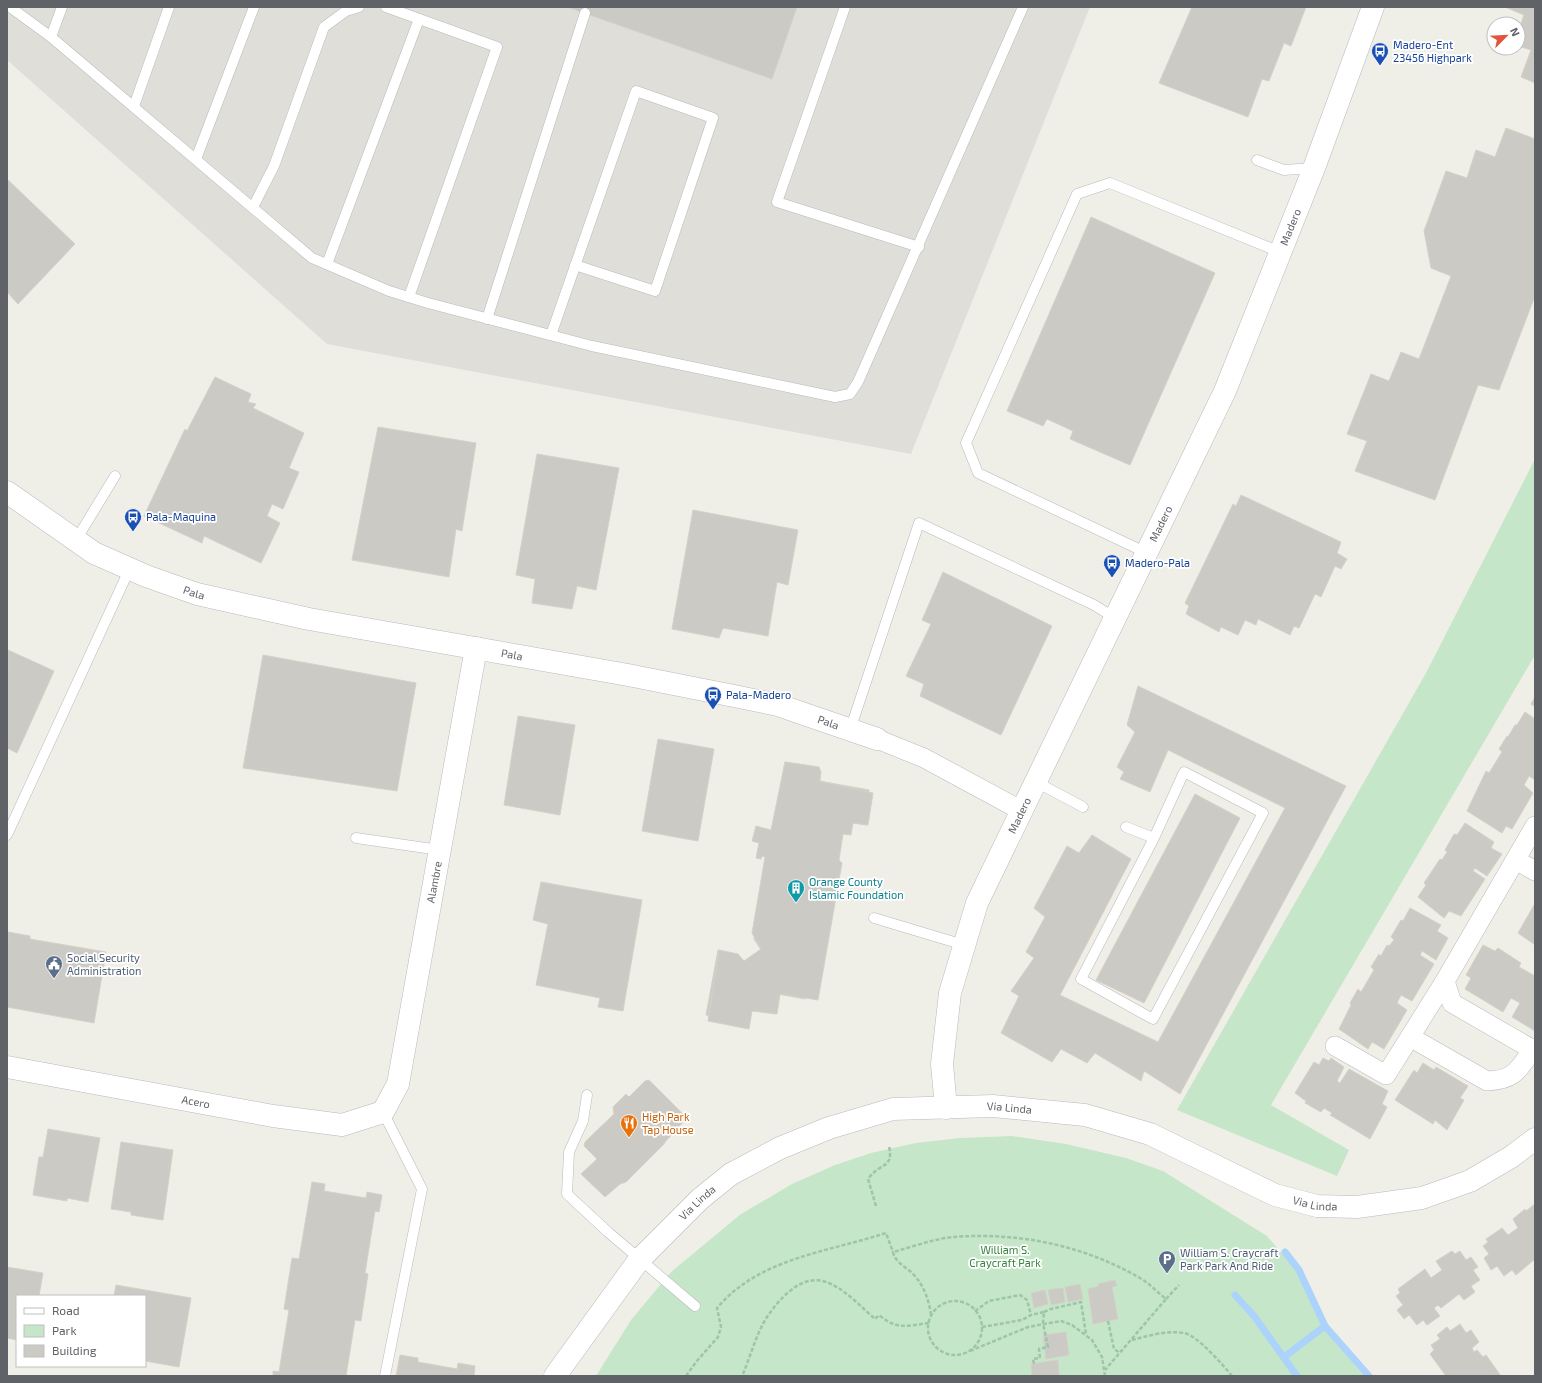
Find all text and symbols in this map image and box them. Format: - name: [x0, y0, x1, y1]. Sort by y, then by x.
- north arrow: [1486, 16, 1526, 56]
- text: N: [1508, 25, 1523, 38]
- place label: Madero-Ent 23456 Highpark: [1393, 38, 1472, 64]
- bus stop icon: Madero-Ent 23456 Highpark: [1370, 41, 1390, 66]
- street label: Madero: [1277, 207, 1303, 247]
- street label: Madero: [1146, 503, 1174, 544]
- bus stop icon: Pala-Maquina: [123, 507, 143, 532]
- place label: Pala-Maquina: [146, 510, 216, 523]
- bus stop icon: Madero-Pala: [1102, 553, 1122, 578]
- place label: Madero-Pala: [1125, 556, 1190, 569]
- street label: Pala: [182, 583, 206, 602]
- street label: Pala: [500, 646, 524, 662]
- bus stop icon: Pala-Madero: [703, 685, 723, 710]
- place label: Pala-Madero: [726, 688, 791, 701]
- street label: Pala: [816, 712, 841, 731]
- street label: Madero: [1005, 795, 1033, 835]
- street label: Alambre: [424, 860, 444, 904]
- place label: Orange County Islamic Foundation: [809, 875, 904, 901]
- building icon: Orange County Islamic Foundation: [786, 878, 806, 903]
- place label: Social Security Administration: [67, 951, 141, 977]
- public building icon: Social Security Administration: [44, 954, 64, 979]
- street label: Acero: [181, 1092, 211, 1110]
- street label: Via Linda: [987, 1099, 1033, 1116]
- place label: High Park Tap House: [642, 1110, 694, 1136]
- restaurant icon: High Park Tap House: [619, 1113, 639, 1138]
- street label: Via Linda: [676, 1182, 718, 1222]
- street label: Via Linda: [1292, 1193, 1338, 1213]
- park label: William S. Craycraft Park: [969, 1243, 1041, 1269]
- place label: William S. Craycraft Park Park And Ride: [1180, 1246, 1278, 1272]
- parking icon: William S. Craycraft Park Park And Ride: [1157, 1249, 1177, 1274]
- legend: [16, 1295, 146, 1367]
- text: Road: [52, 1303, 80, 1317]
- text: Park: [52, 1323, 77, 1337]
- text: Building: [52, 1343, 97, 1357]

